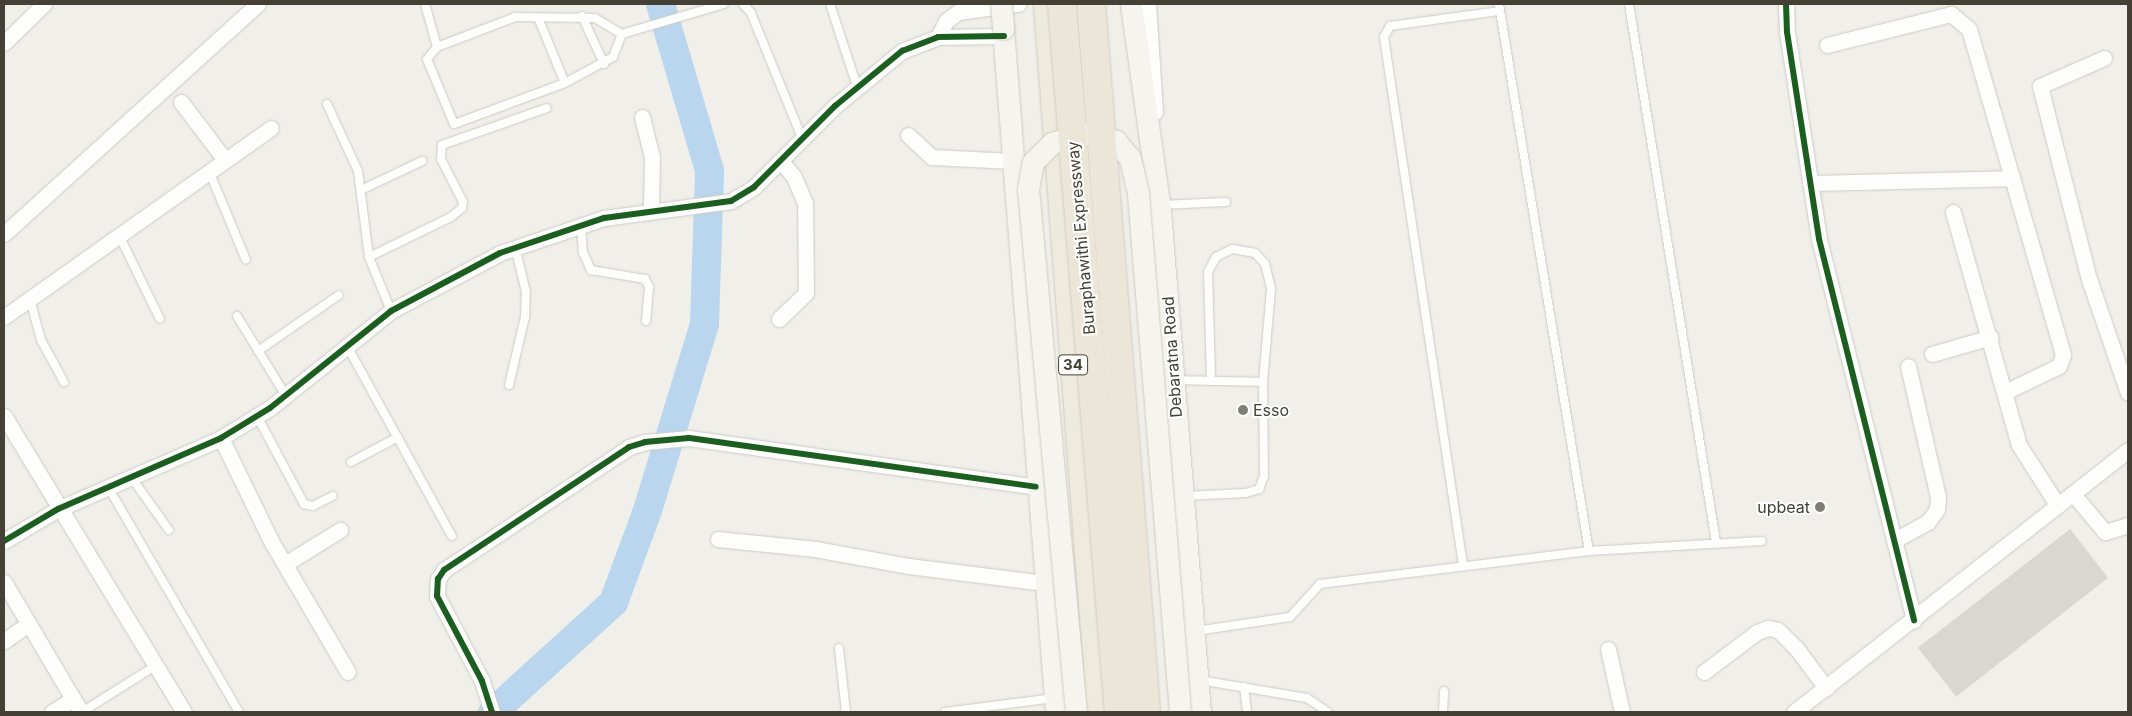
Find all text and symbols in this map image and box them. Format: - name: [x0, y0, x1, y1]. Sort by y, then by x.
- street label: Buraphawithi Expressway: [1063, 140, 1099, 336]
- street label: Debaratna Road: [1158, 296, 1186, 418]
- road number: 34: [1058, 352, 1088, 378]
- place label: Esso: [1253, 400, 1289, 420]
- marker: Esso: [1237, 404, 1249, 416]
- place label: upbeat: [1757, 497, 1810, 517]
- marker: upbeat: [1814, 501, 1826, 513]

